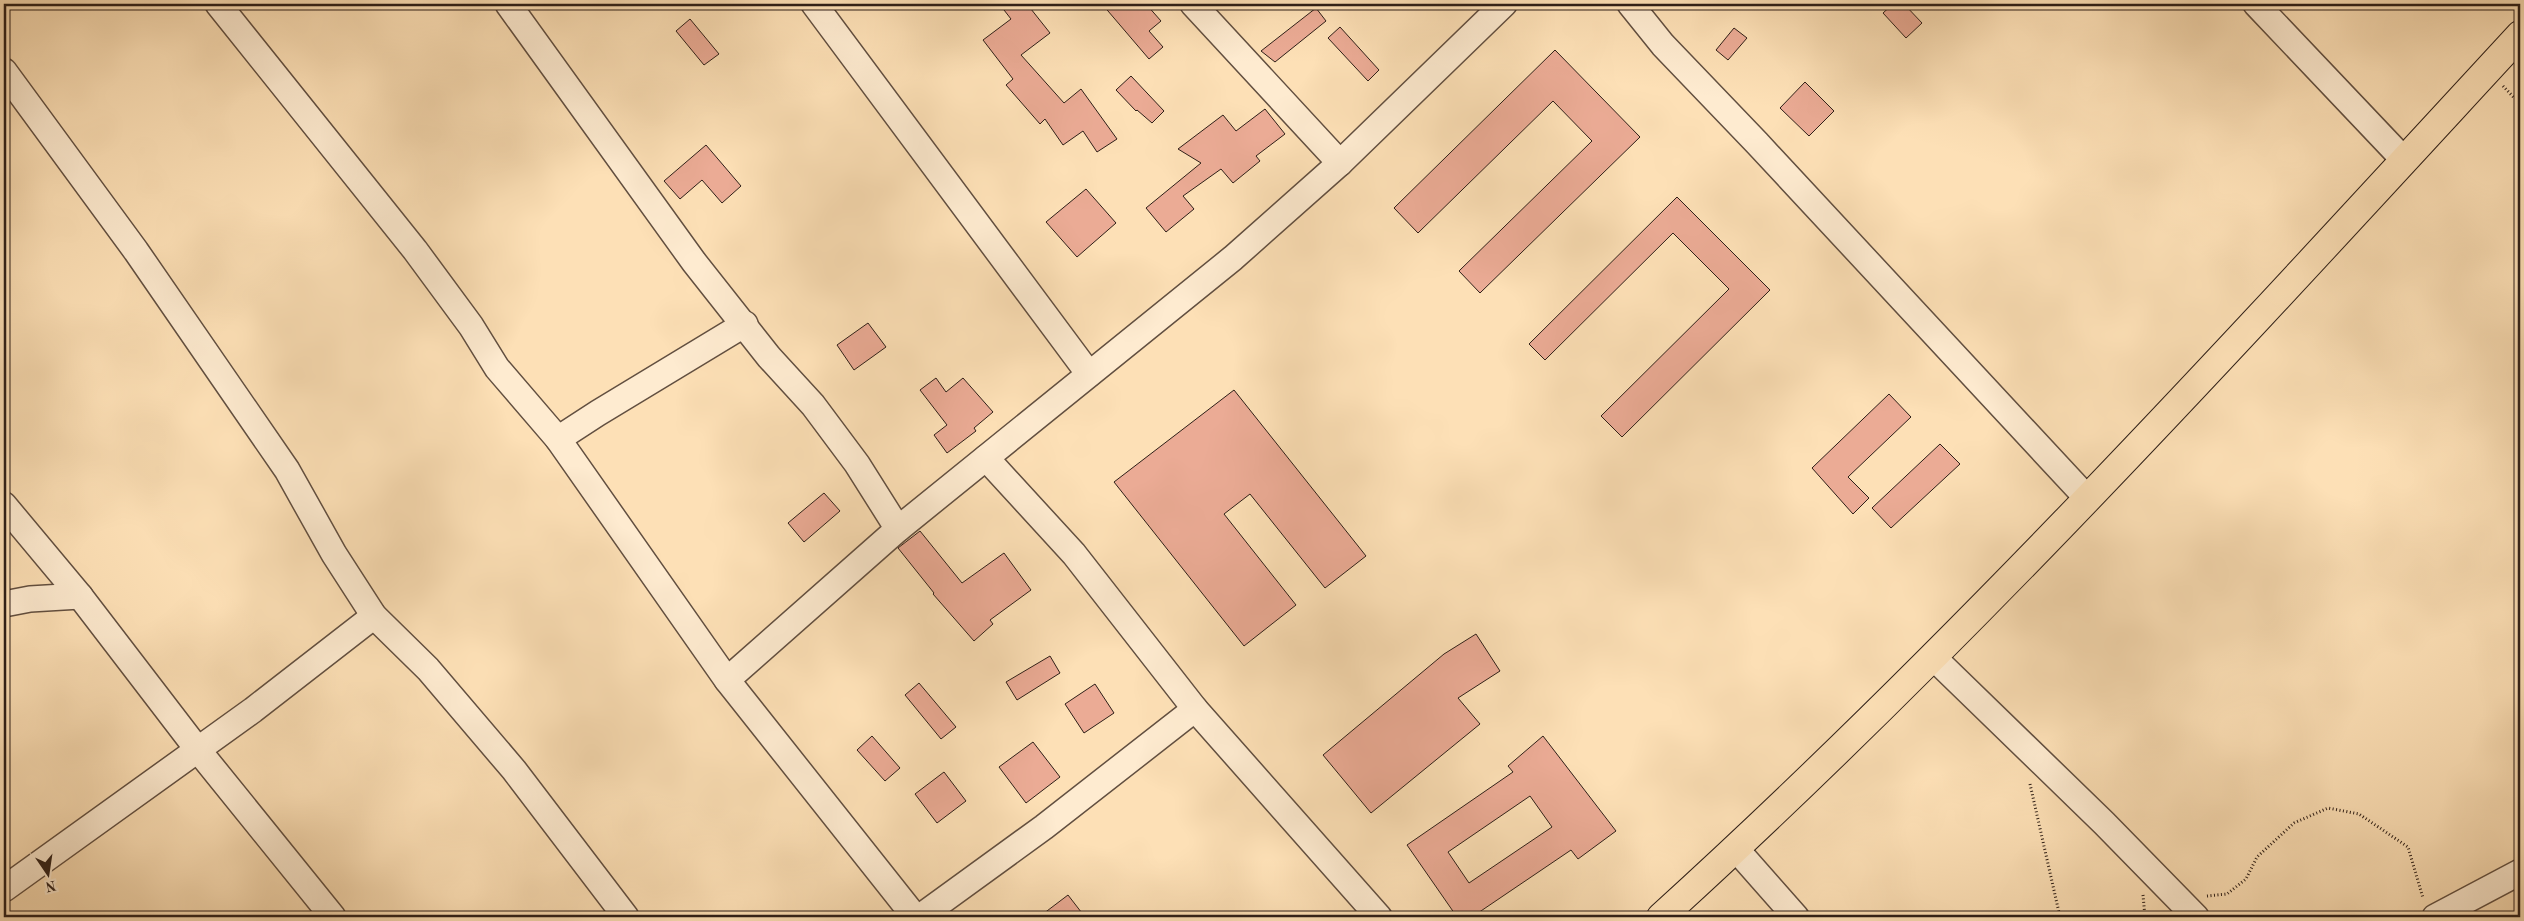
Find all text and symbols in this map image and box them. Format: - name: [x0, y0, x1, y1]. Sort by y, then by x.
- north arrow: [22, 848, 72, 898]
- text: N: [44, 878, 57, 894]

